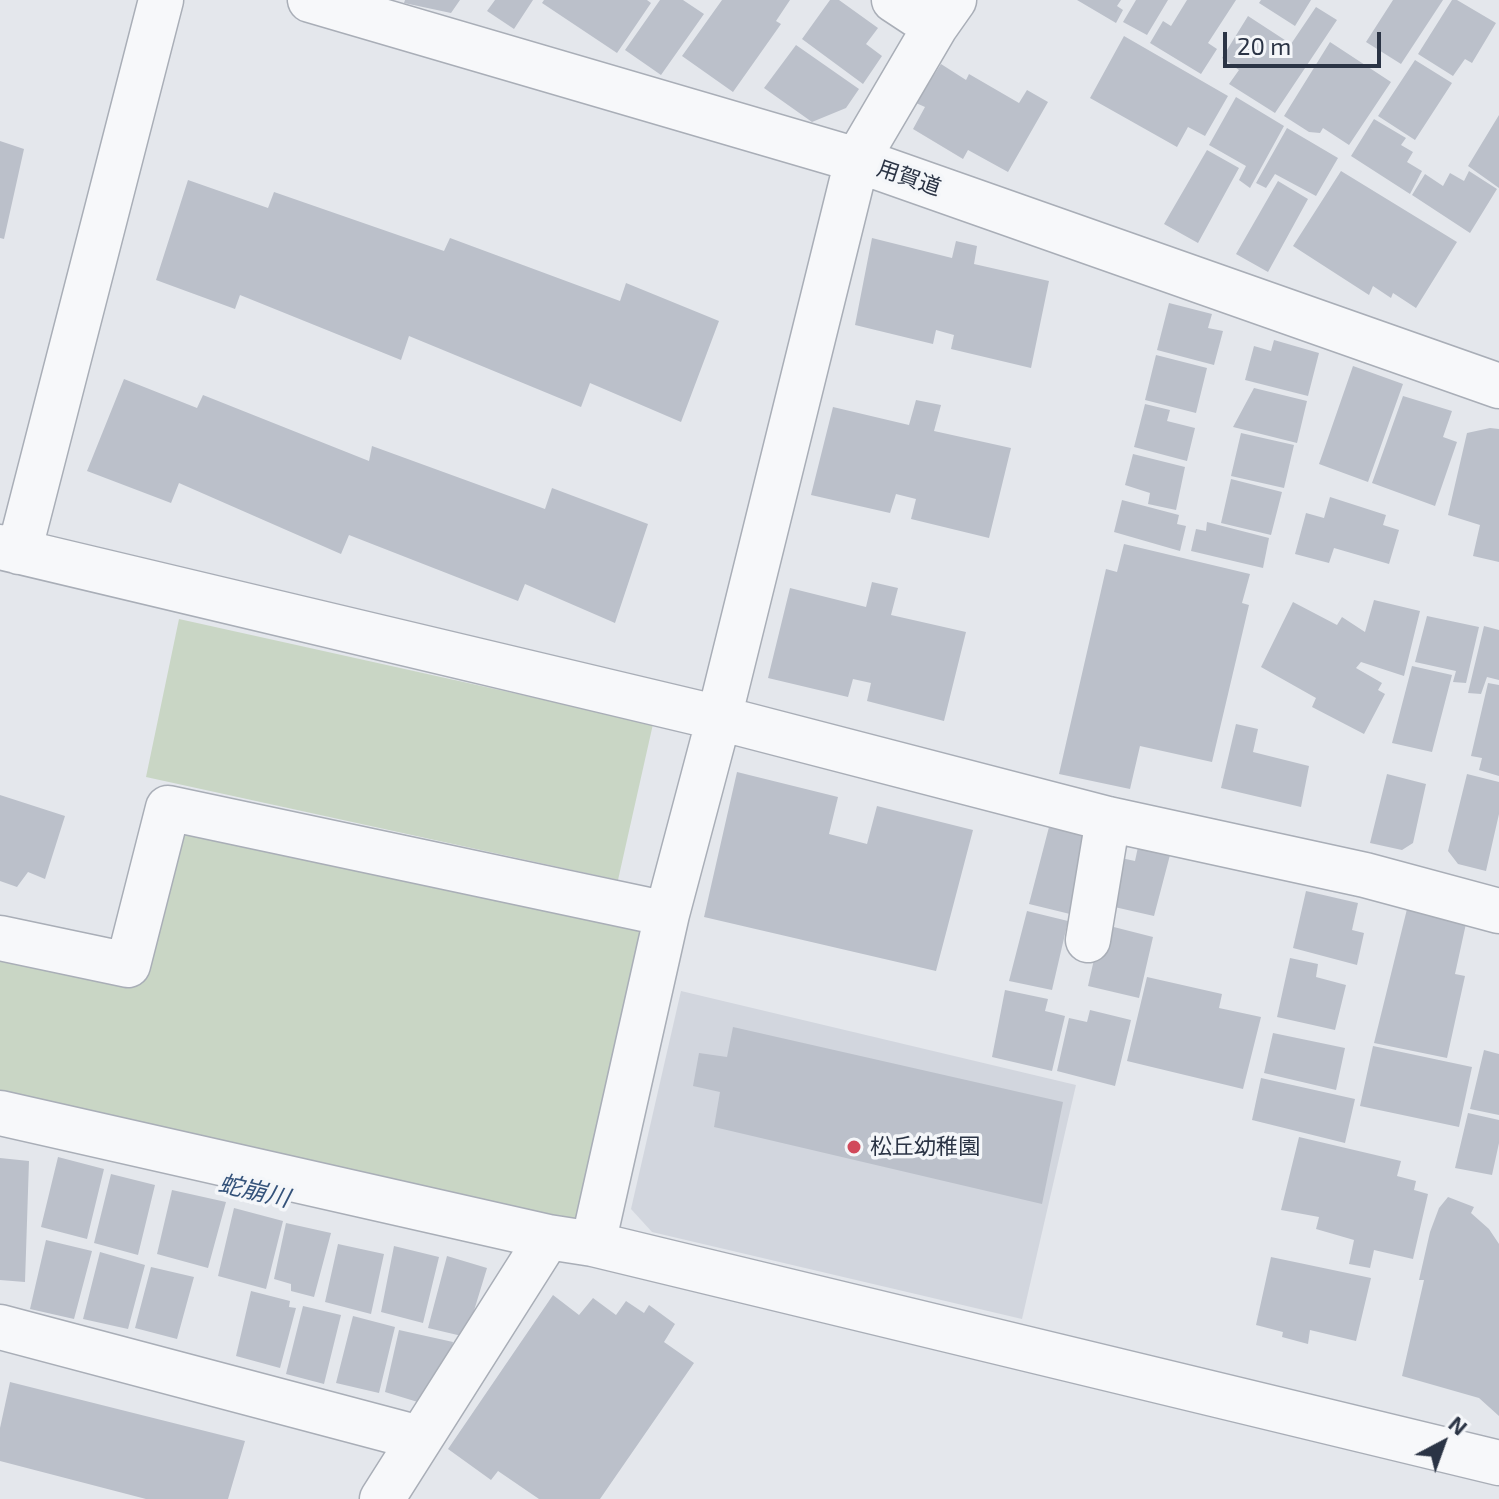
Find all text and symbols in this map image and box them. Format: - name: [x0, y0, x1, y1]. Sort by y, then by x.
- scale bar: [1227, 16, 1385, 66]
- text: 20 m: [1237, 31, 1291, 60]
- street label: 用賀道: [874, 155, 944, 201]
- place label: 松丘幼稚園: [870, 1134, 980, 1160]
- marker: 松丘幼稚園: [845, 1138, 863, 1156]
- water label: 蛇崩川: [216, 1169, 292, 1213]
- north arrow: [1403, 1403, 1483, 1483]
- text: N: [1444, 1410, 1473, 1440]

